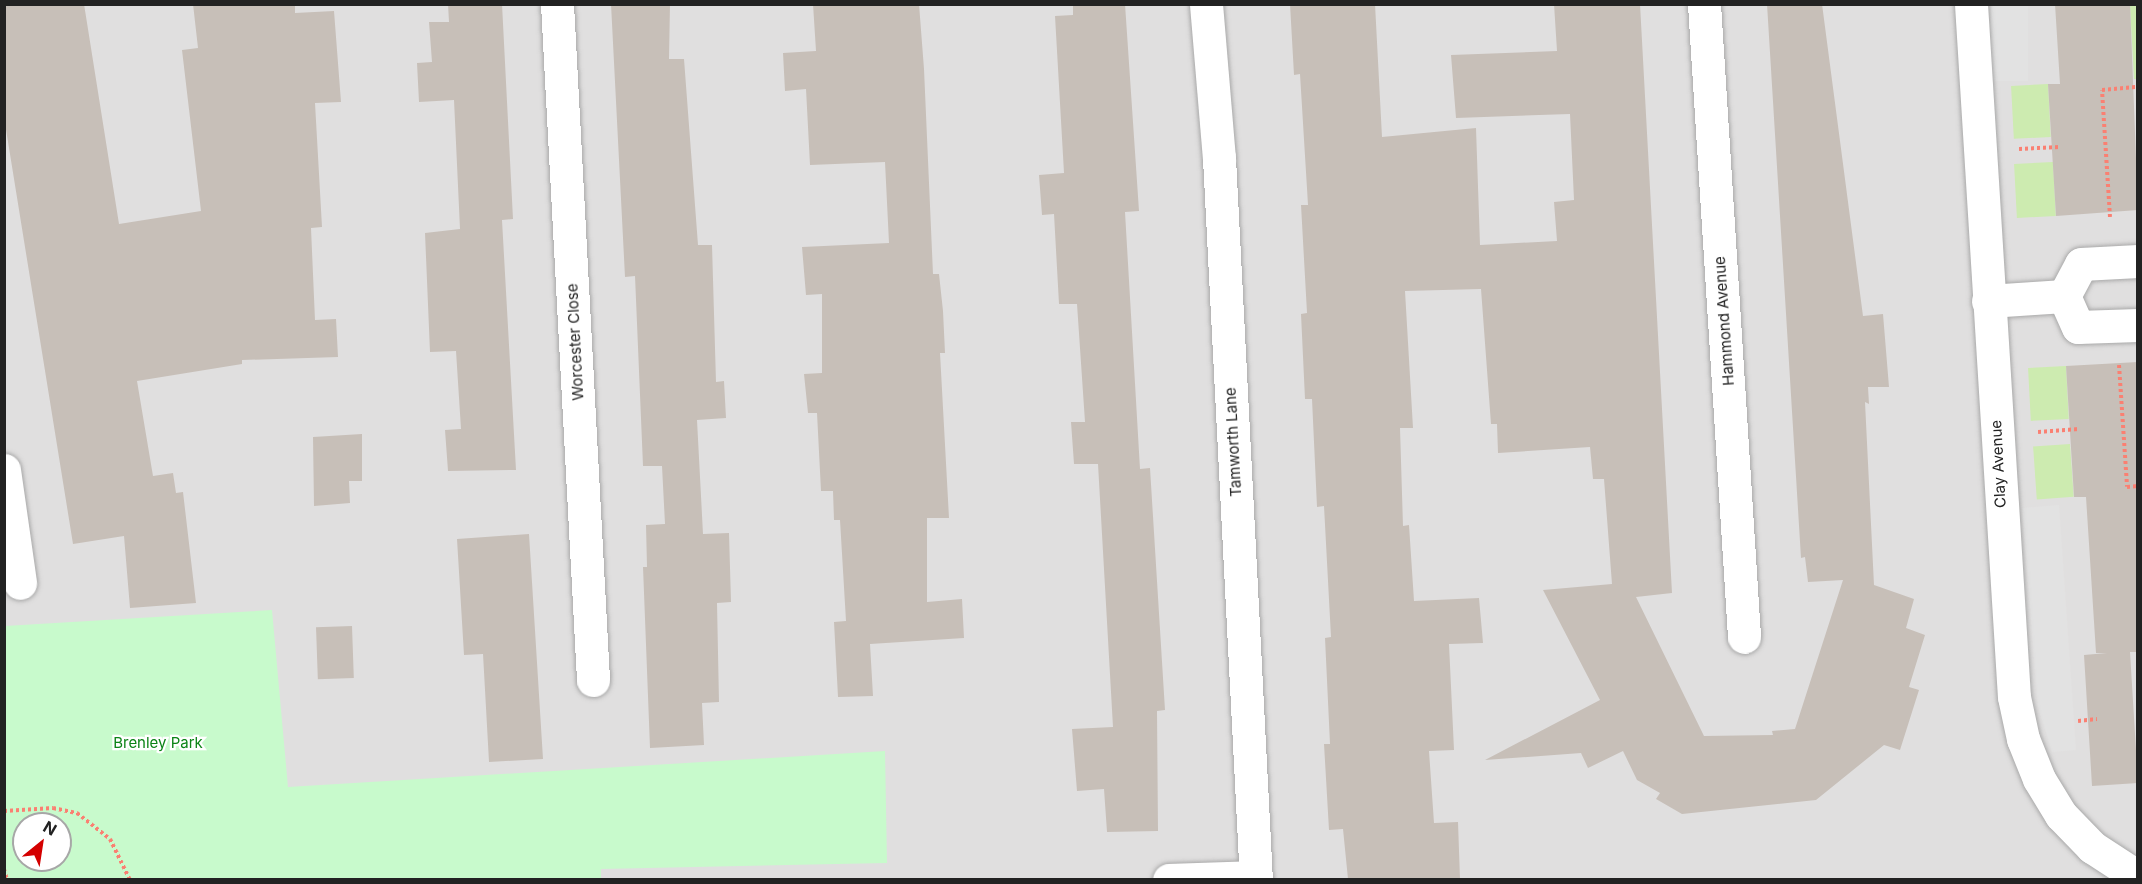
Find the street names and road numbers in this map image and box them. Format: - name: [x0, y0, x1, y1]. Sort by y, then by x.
- street label: Hammond Avenue: [1710, 256, 1738, 386]
- street label: Worcester Close: [563, 283, 587, 401]
- street label: Tamworth Lane: [1221, 387, 1245, 497]
- street label: Clay Avenue: [1987, 420, 2009, 508]

